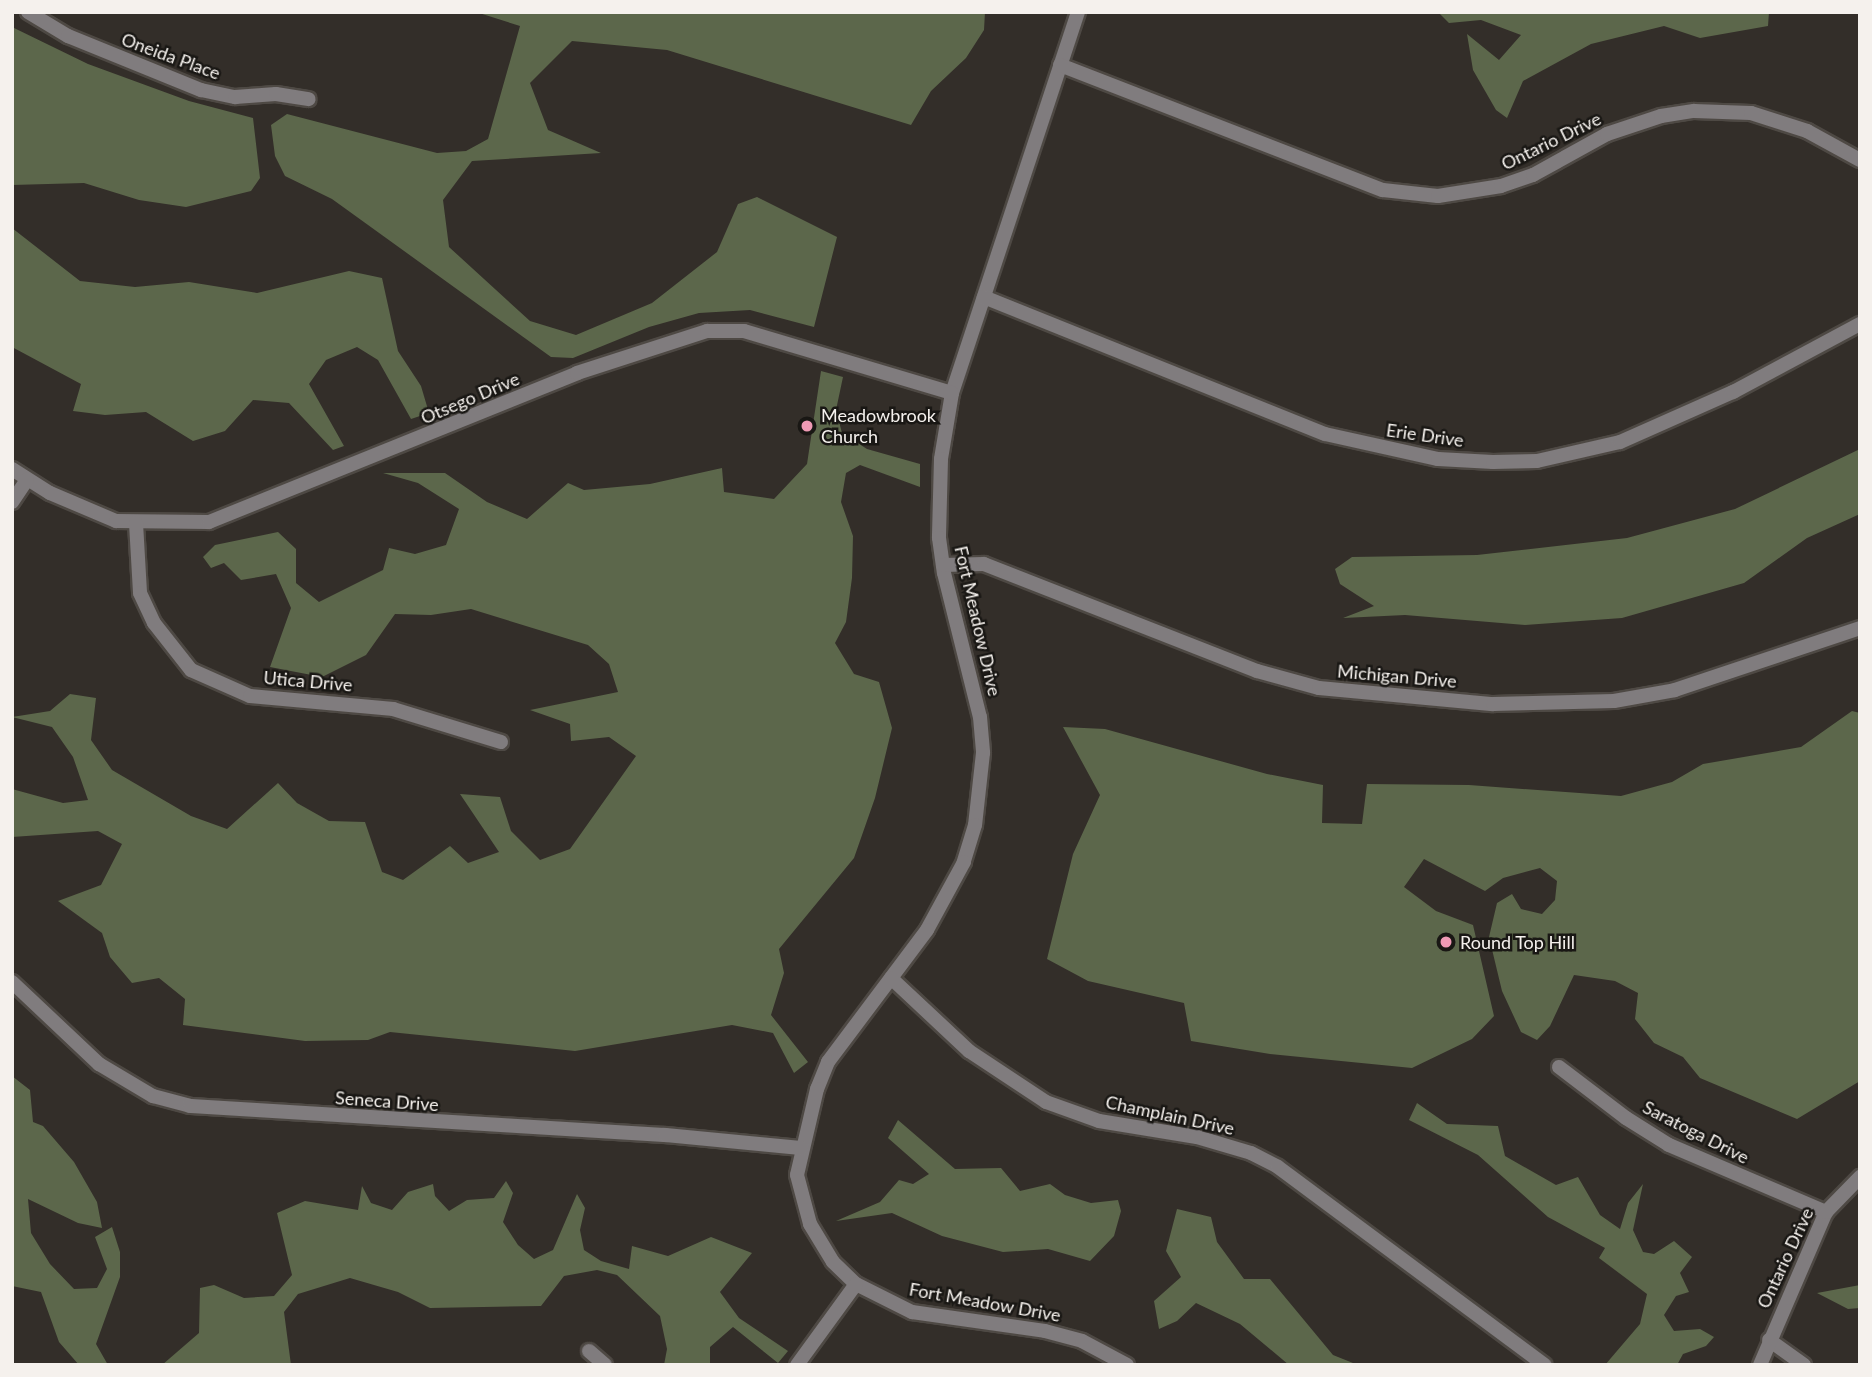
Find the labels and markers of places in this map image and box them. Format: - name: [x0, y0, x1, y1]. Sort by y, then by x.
- place label: Meadowbrook Church: [821, 405, 936, 448]
- marker: Meadowbrook Church: [799, 418, 815, 434]
- place label: Round Top Hill: [1460, 931, 1575, 953]
- marker: Round Top Hill: [1438, 934, 1454, 950]

